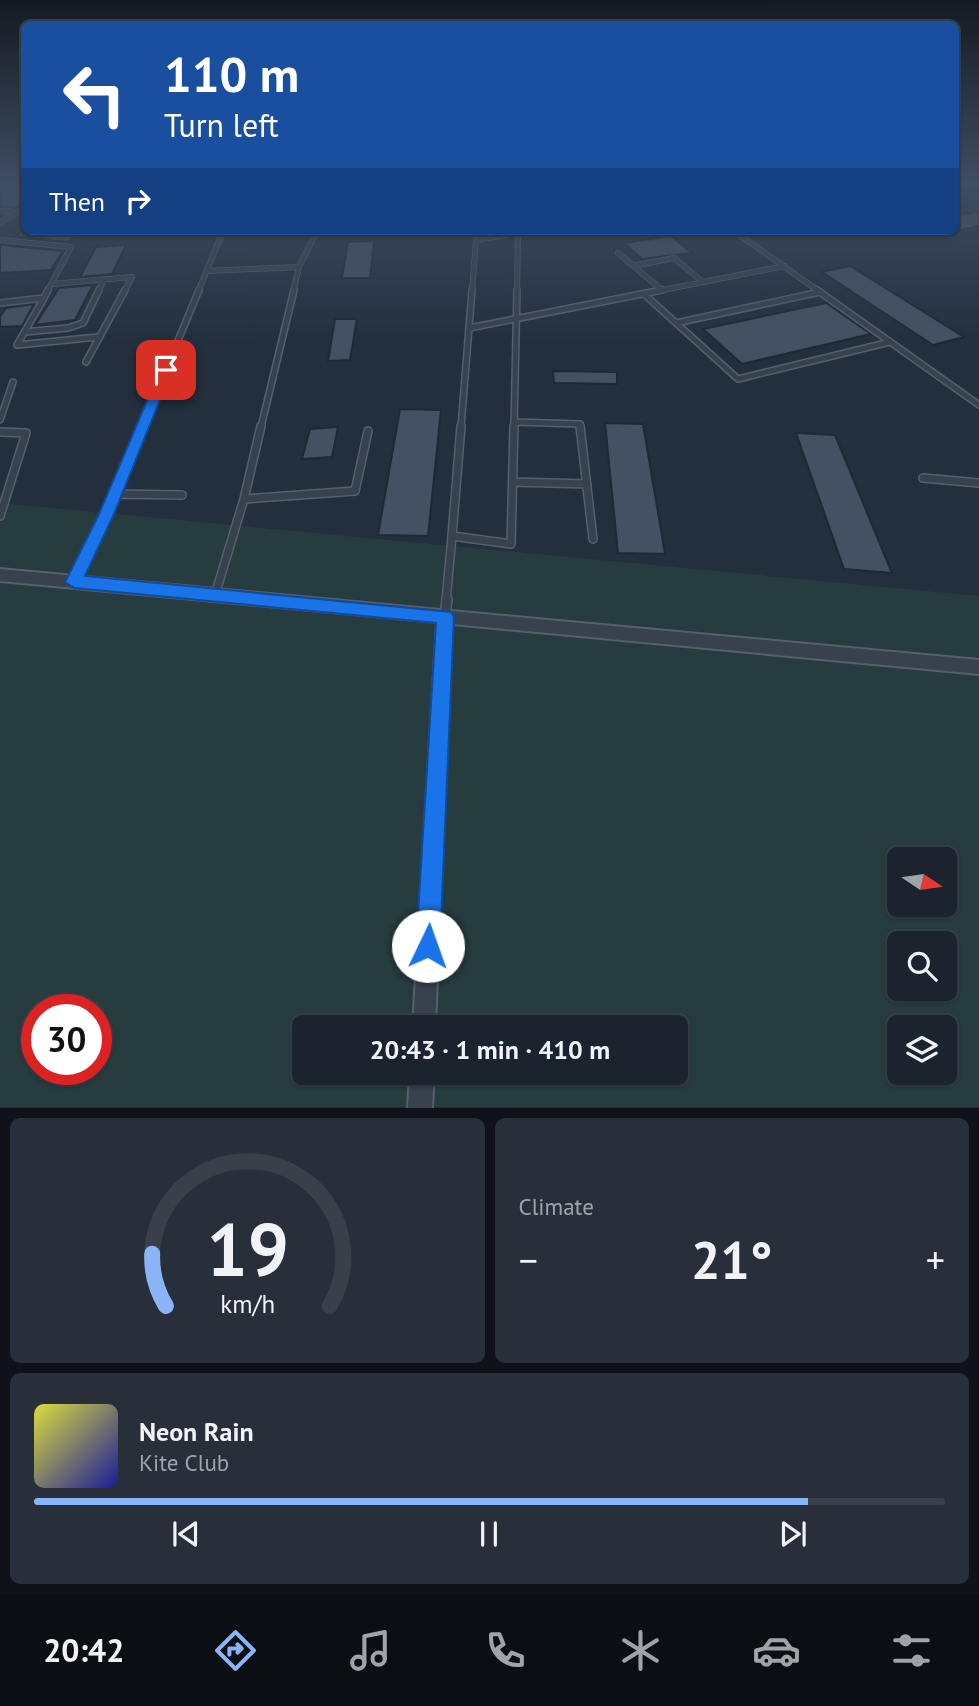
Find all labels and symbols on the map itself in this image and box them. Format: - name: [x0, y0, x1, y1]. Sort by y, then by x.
- pin: [136, 340, 196, 400]
- north arrow: [887, 847, 957, 917]
- position arrow: [391, 909, 465, 983]
- speed limit sign: 30: [21, 994, 112, 1085]

